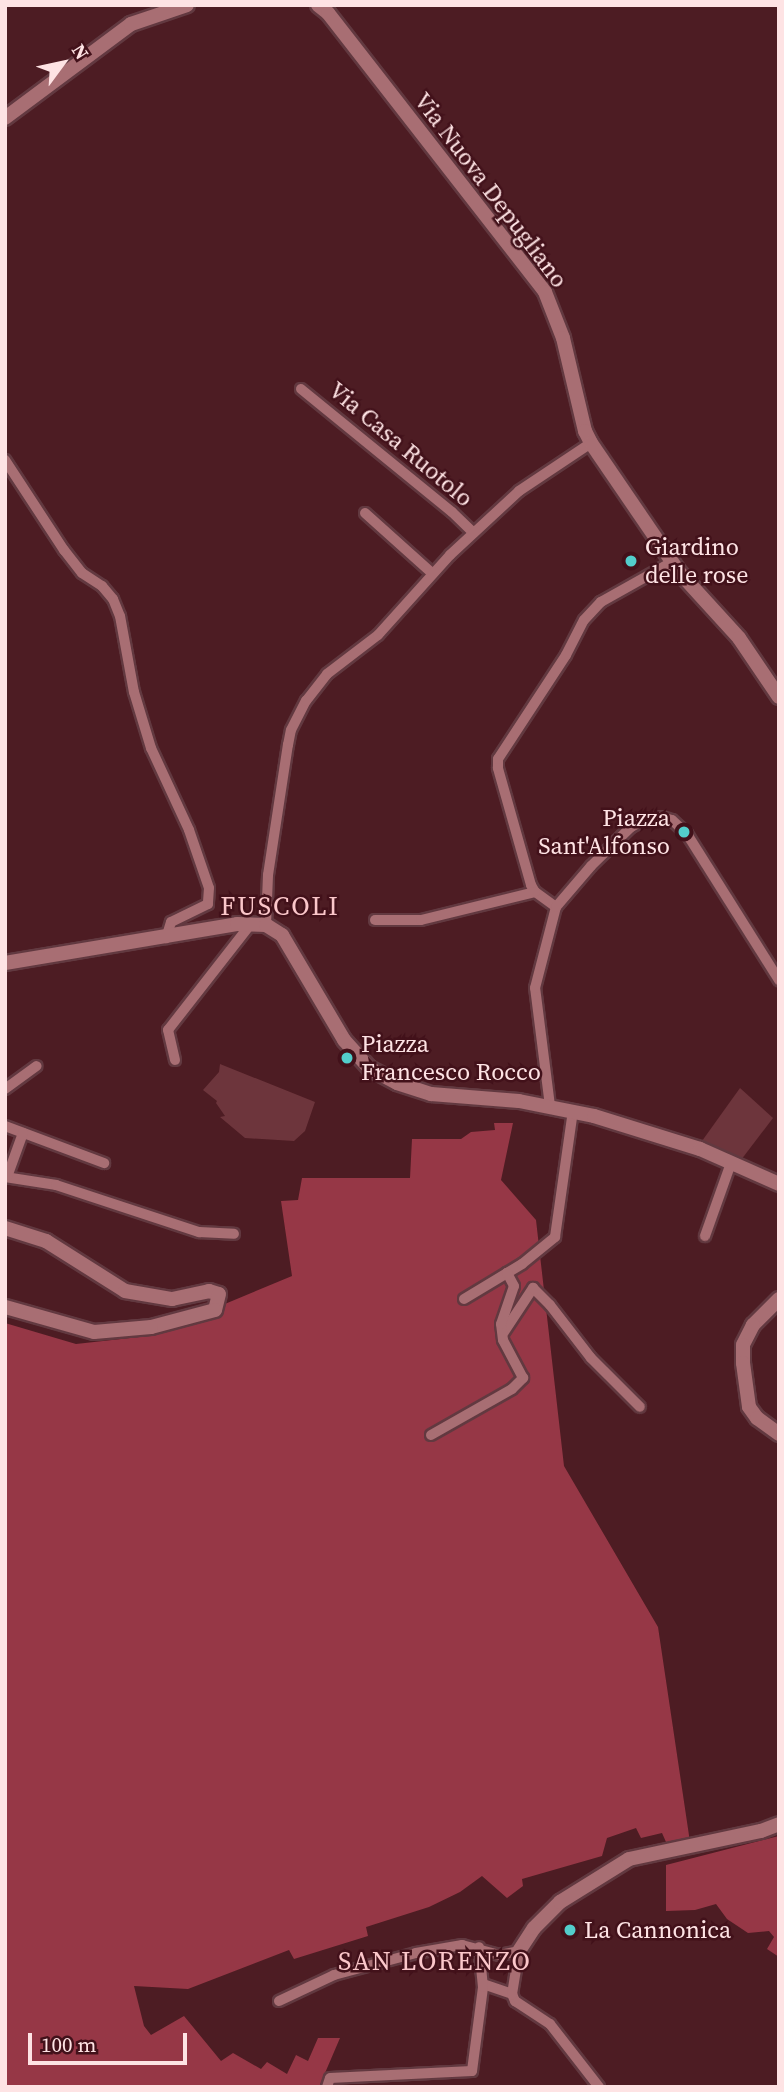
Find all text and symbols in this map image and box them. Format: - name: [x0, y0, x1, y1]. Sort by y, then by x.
- north arrow: [28, 28, 98, 98]
- text: N: [66, 39, 95, 64]
- street label: Via Nuova Depugliano: [408, 87, 574, 293]
- street label: Via Casa Ruotolo: [323, 375, 479, 513]
- place label: Giardino delle rose: [645, 533, 748, 589]
- marker: Giardino delle rose: [623, 553, 639, 569]
- place label: Piazza Sant'Alfonso: [538, 804, 670, 860]
- marker: Piazza Sant'Alfonso: [676, 824, 692, 840]
- district label: FUSCOLI: [221, 891, 339, 923]
- place label: Piazza Francesco Rocco: [361, 1030, 541, 1086]
- marker: Piazza Francesco Rocco: [339, 1050, 355, 1066]
- place label: La Cannonica: [584, 1916, 731, 1944]
- marker: La Cannonica: [562, 1922, 578, 1938]
- district label: SAN LORENZO: [339, 1946, 531, 1978]
- scale bar: [32, 2018, 191, 2062]
- text: 100 m: [41, 2030, 96, 2059]

